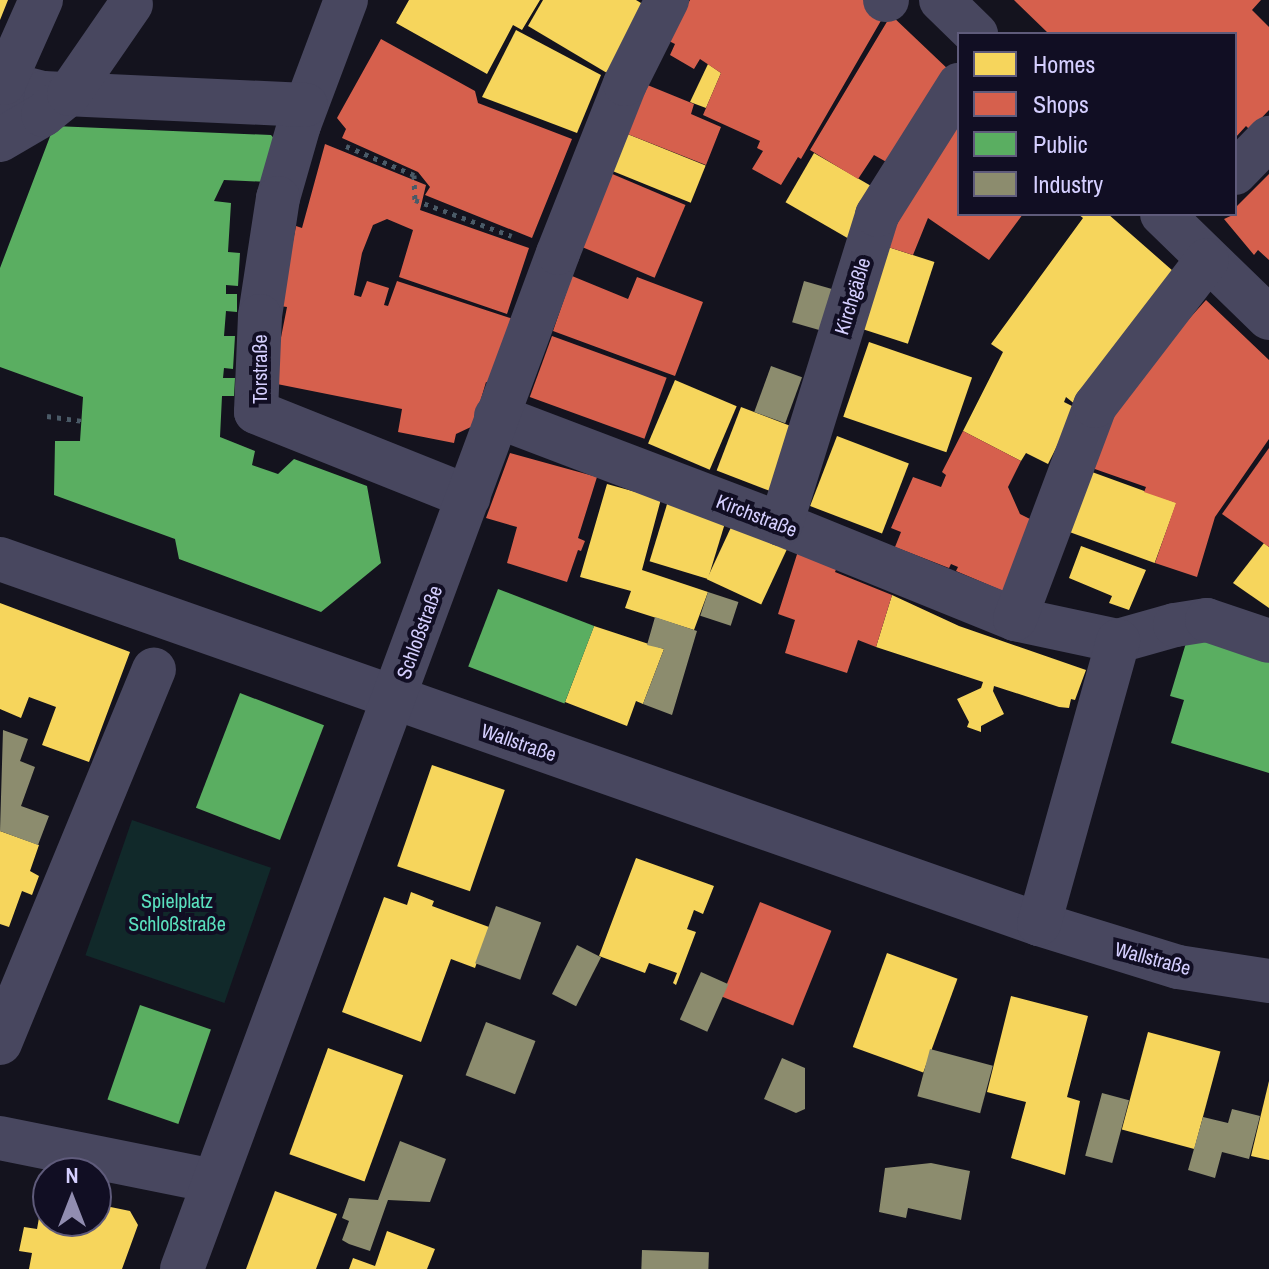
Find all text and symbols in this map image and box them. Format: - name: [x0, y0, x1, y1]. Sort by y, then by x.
- legend: [957, 32, 1237, 216]
- text: Homes: [1033, 48, 1095, 80]
- text: Shops: [1033, 88, 1089, 120]
- text: Public: [1033, 128, 1088, 160]
- text: Industry: [1033, 168, 1103, 200]
- street label: Kirchgäßle: [829, 255, 875, 337]
- street label: Torstraße: [247, 334, 271, 404]
- street label: Kirchstraße: [713, 489, 801, 541]
- street label: Schloßstraße: [391, 582, 447, 682]
- street label: Wallstraße: [478, 718, 560, 766]
- park label: Spielplatz Schloßstraße: [128, 888, 226, 935]
- street label: Wallstraße: [1112, 936, 1194, 980]
- north arrow: [32, 1157, 112, 1237]
- text: N: [65, 1160, 79, 1190]

